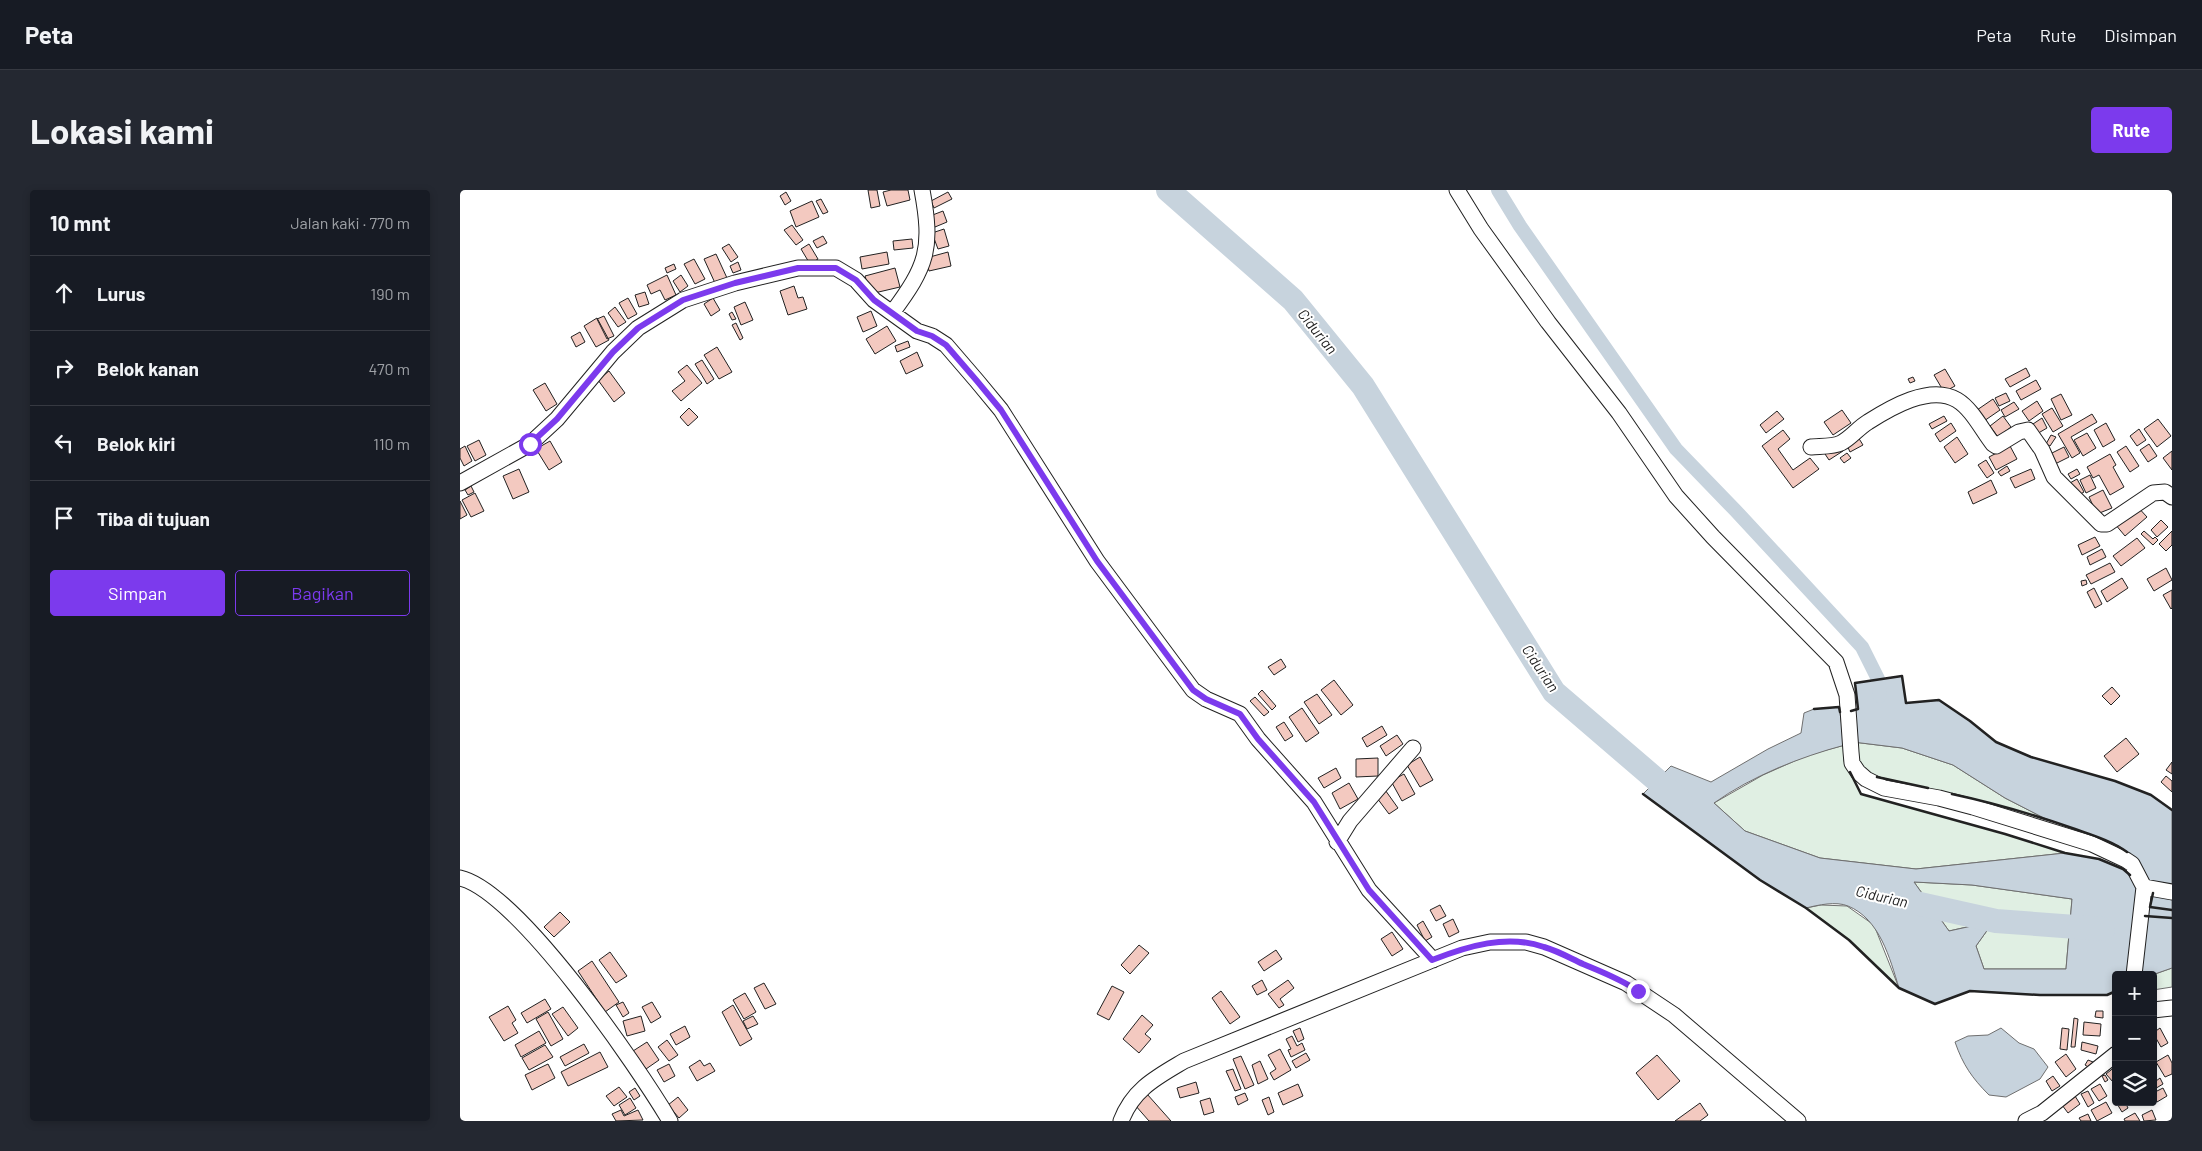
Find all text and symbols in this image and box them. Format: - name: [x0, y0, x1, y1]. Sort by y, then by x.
- text: Peta: [25, 20, 73, 49]
- text: Peta: [1976, 24, 2012, 46]
- text: Rute: [2040, 24, 2076, 46]
- text: Disimpan: [2104, 24, 2177, 46]
- button: Rute: [2091, 107, 2172, 153]
- text: Lokasi kami: [30, 109, 214, 151]
- text: 10 mnt: [50, 210, 111, 235]
- text: Jalan kaki · 770 m: [290, 213, 410, 232]
- icon: ahead: [50, 279, 78, 307]
- text: Lurus: [97, 282, 145, 305]
- text: 190 m: [371, 284, 410, 303]
- water label: Cidurian: [1294, 305, 1342, 357]
- icon: right: [50, 354, 78, 382]
- text: Belok kanan: [97, 357, 199, 380]
- text: 470 m: [369, 359, 410, 378]
- icon: left: [50, 429, 78, 457]
- text: Belok kiri: [97, 432, 175, 455]
- route start: [519, 433, 542, 456]
- text: 110 m: [373, 434, 410, 453]
- icon: arrive: [50, 504, 78, 532]
- text: Tiba di tujuan: [97, 507, 210, 530]
- button: Simpan: [50, 570, 225, 616]
- button: Bagikan: [235, 570, 410, 616]
- water label: Cidurian: [1519, 641, 1563, 695]
- water label: Cidurian: [1854, 881, 1910, 911]
- map controls: [2112, 971, 2157, 1106]
- button: +: [2112, 971, 2157, 1016]
- route end: [1627, 980, 1650, 1003]
- button: −: [2112, 1016, 2157, 1061]
- button: layers: [2112, 1061, 2157, 1106]

